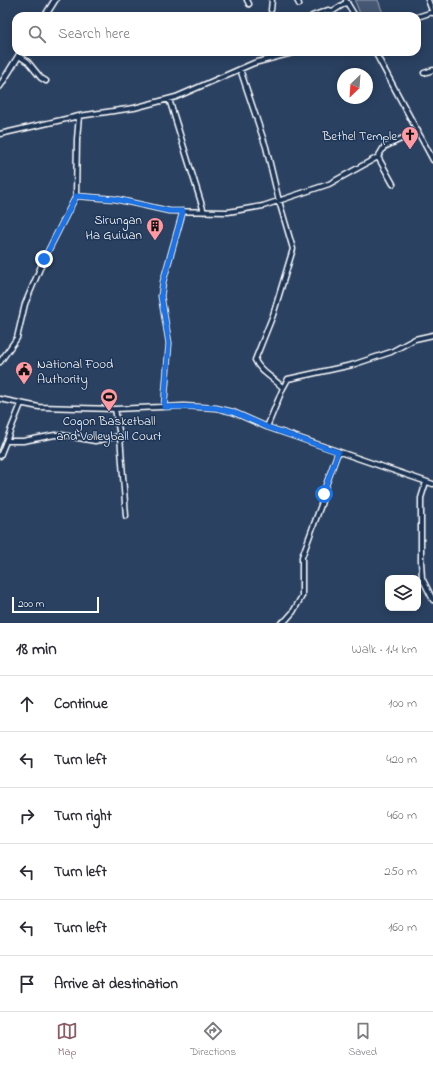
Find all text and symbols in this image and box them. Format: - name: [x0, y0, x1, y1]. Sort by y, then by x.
- search box: [12, 12, 421, 56]
- icon: search: [26, 23, 48, 45]
- text: Search here: [58, 23, 130, 45]
- north arrow: [337, 68, 373, 104]
- church icon: Bethel Temple: [400, 125, 420, 150]
- place label: Bethel Temple: [322, 127, 397, 146]
- place label: Sirungan Ha Guiuan: [85, 211, 142, 245]
- building icon: Sirungan Ha Guiuan: [145, 216, 165, 241]
- route end: [35, 250, 53, 268]
- place label: National Food Authority: [37, 355, 114, 390]
- public building icon: National Food Authority: [14, 360, 34, 385]
- sports icon: Cogon Basketball and Volleyball Court: [99, 387, 119, 412]
- place label: Cogon Basketball and Volleyball Court: [56, 412, 162, 447]
- route start: [315, 485, 333, 503]
- map controls: [385, 575, 421, 611]
- button: layers: [385, 575, 421, 611]
- scale bar: [12, 595, 99, 614]
- text: 200 m: [18, 596, 44, 612]
- text: 18 min: [16, 637, 57, 662]
- text: Walk · 1.4 km: [352, 640, 417, 659]
- icon: ahead: [16, 693, 38, 715]
- text: Continue: [54, 693, 108, 715]
- text: 100 m: [388, 694, 417, 713]
- icon: left: [16, 749, 38, 771]
- text: Turn left: [54, 749, 107, 771]
- text: 420 m: [386, 750, 417, 769]
- icon: right: [16, 805, 38, 827]
- text: Turn right: [54, 805, 112, 827]
- text: 460 m: [387, 806, 417, 825]
- icon: left: [16, 861, 38, 883]
- text: Turn left: [54, 861, 107, 883]
- text: 250 m: [384, 862, 417, 881]
- icon: left: [16, 917, 38, 939]
- text: Turn left: [54, 917, 107, 939]
- text: 160 m: [388, 918, 417, 937]
- icon: arrive: [16, 973, 38, 995]
- text: Arrive at destination: [54, 973, 178, 995]
- tab: Map: [56, 1020, 78, 1060]
- tab: Directions: [190, 1020, 236, 1060]
- tab: Saved: [348, 1020, 377, 1060]

